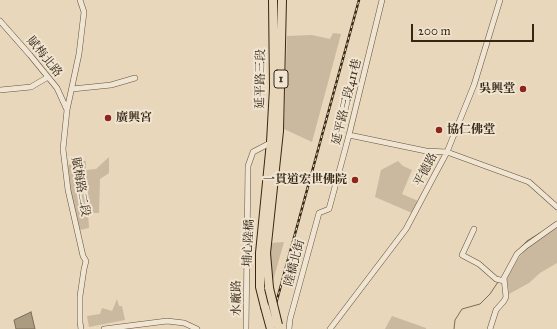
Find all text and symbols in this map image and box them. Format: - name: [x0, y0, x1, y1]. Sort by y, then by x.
- scale bar: [413, 16, 536, 42]
- text: 200 m: [418, 24, 451, 38]
- street label: 賦梅北路: [23, 34, 65, 80]
- street label: 延平路三段: [253, 49, 269, 109]
- street label: 延平路三段411巷: [329, 57, 365, 147]
- road number: 1: [274, 70, 288, 88]
- place label: 吳興堂: [479, 82, 515, 96]
- marker: 吳興堂: [518, 84, 528, 94]
- place label: 廣興宮: [116, 111, 152, 125]
- marker: 廣興宮: [103, 113, 113, 123]
- place label: 協仁佛堂: [447, 123, 495, 137]
- marker: 協仁佛堂: [434, 125, 444, 135]
- street label: 平德路: [411, 151, 441, 189]
- street label: 賦梅路二段: [68, 156, 92, 218]
- place label: 一貫道宏世佛院: [263, 173, 347, 187]
- marker: 一貫道宏世佛院: [350, 175, 360, 185]
- street label: 埔心陸橋: [241, 219, 257, 267]
- street label: 陸橋北街: [282, 238, 308, 288]
- street label: 水廠路: [230, 280, 244, 316]

